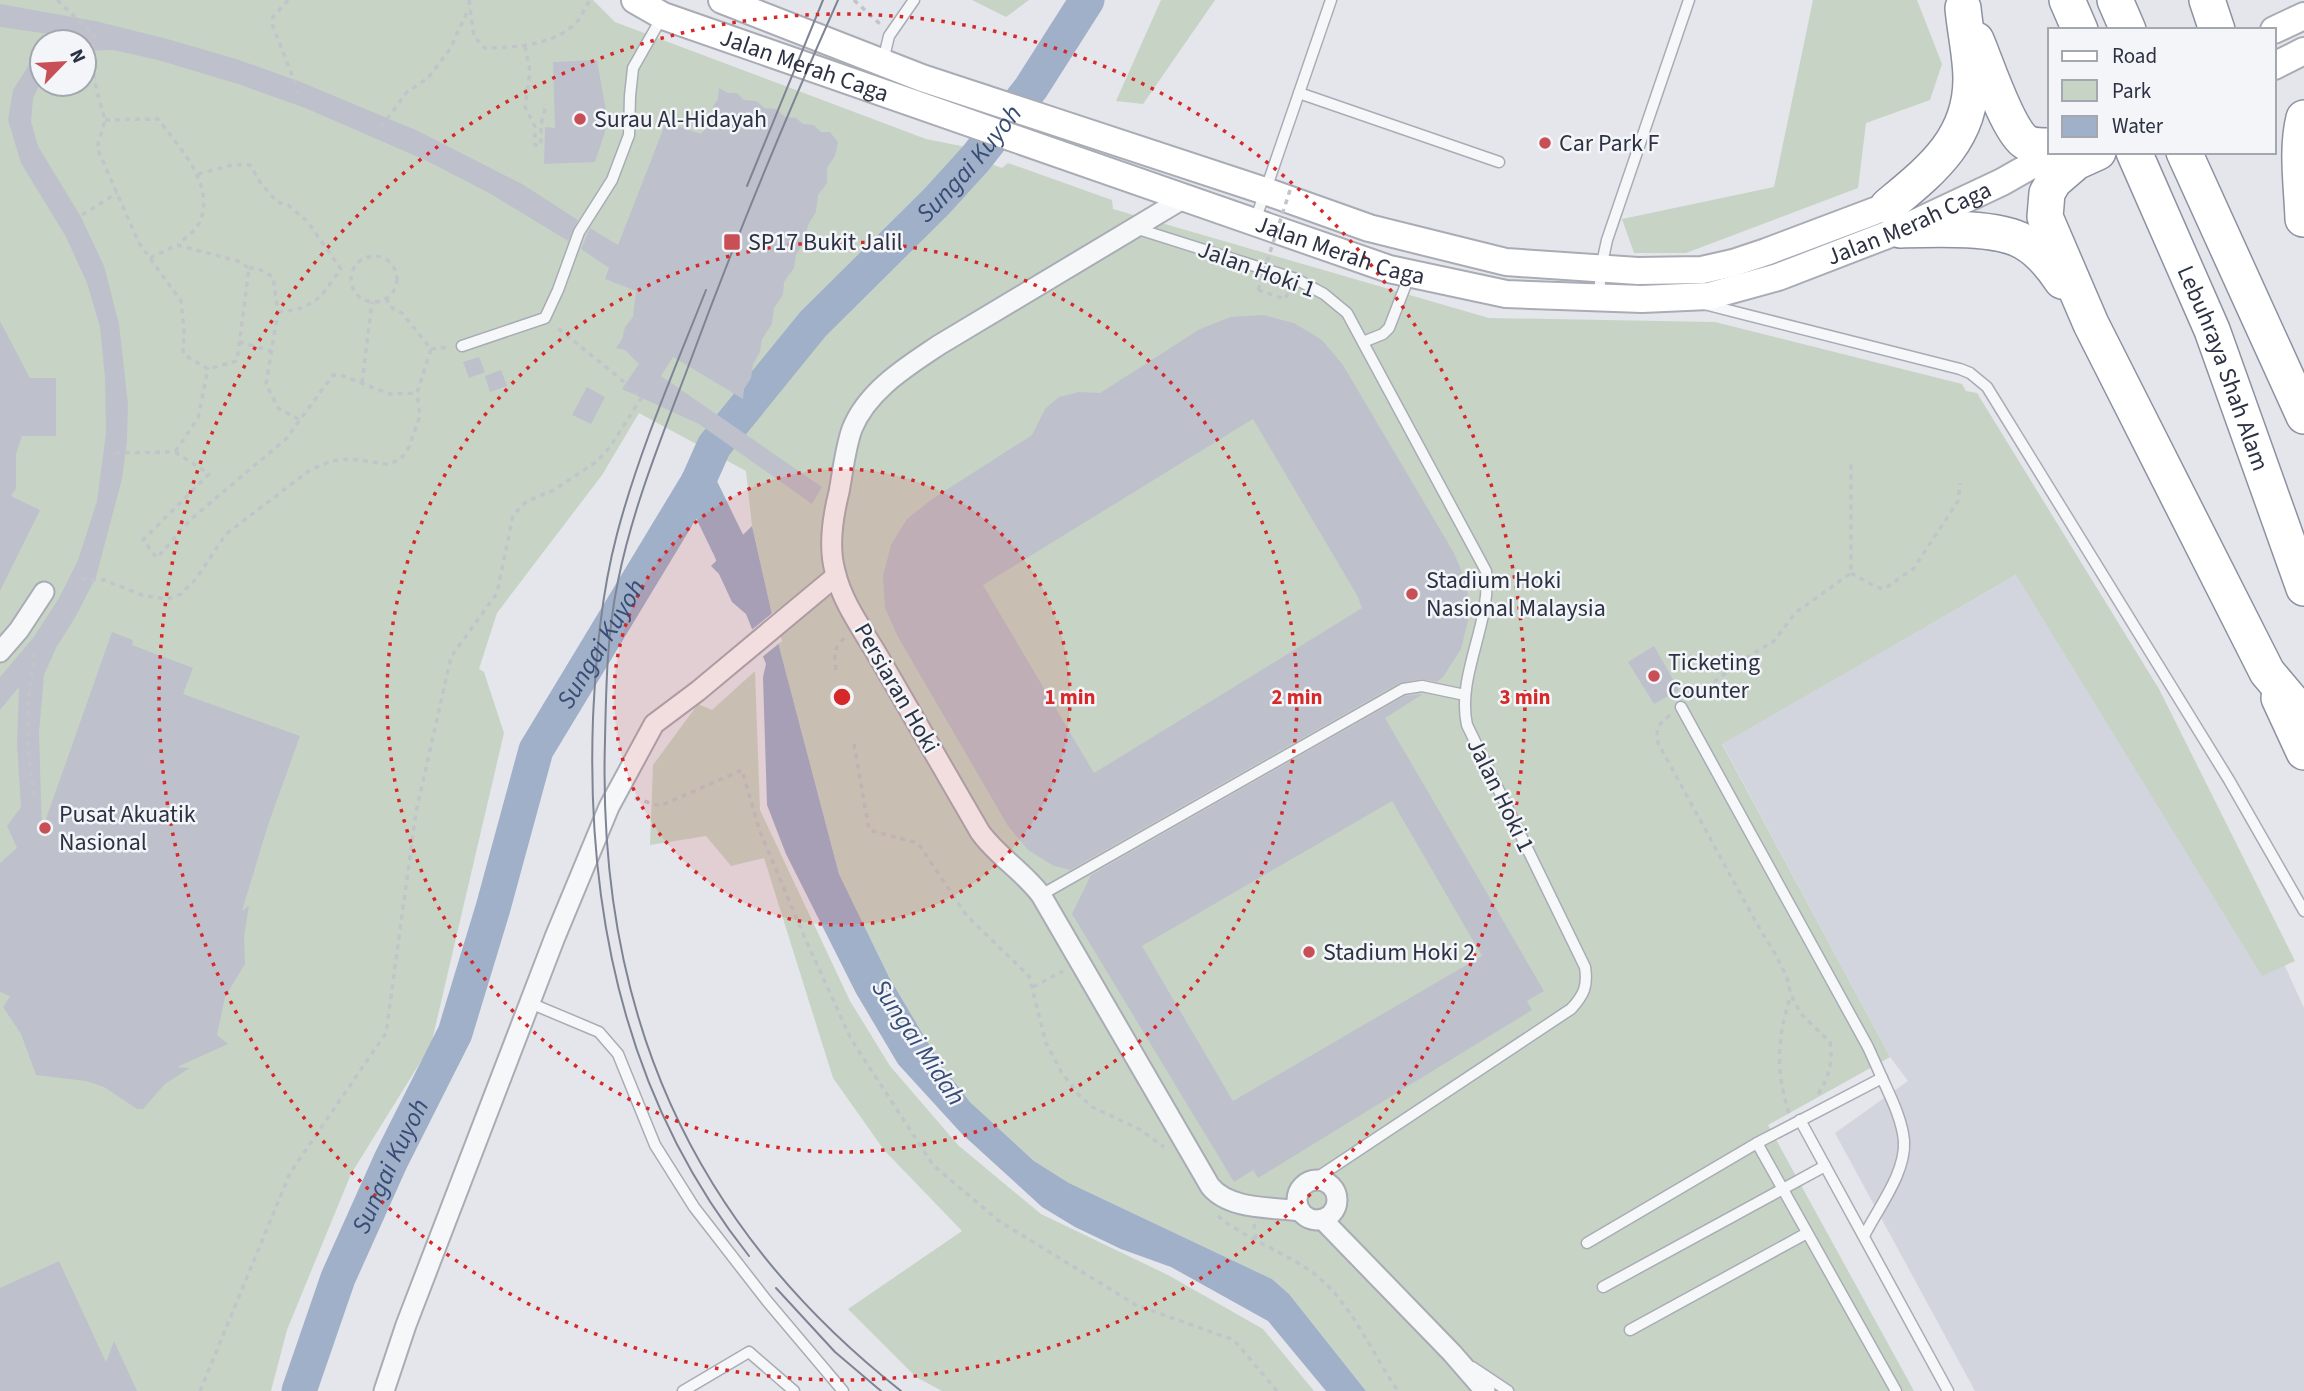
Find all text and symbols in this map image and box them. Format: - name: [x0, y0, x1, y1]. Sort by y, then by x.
- street label: Jalan Merah Caga: [715, 20, 893, 111]
- north arrow: [28, 28, 98, 98]
- legend: [2048, 28, 2276, 154]
- text: Road: [2112, 41, 2157, 71]
- text: N: [62, 45, 92, 68]
- text: Park: [2112, 76, 2152, 106]
- water label: Sungai Kuyoh: [908, 97, 1030, 231]
- place label: Surau Al-Hidayah: [594, 102, 767, 137]
- marker: Surau Al-Hidayah: [572, 111, 588, 127]
- text: Water: [2112, 111, 2164, 141]
- place label: Car Park F: [1559, 126, 1660, 161]
- marker: Car Park F: [1537, 135, 1553, 151]
- street label: Jalan Merah Caga: [1822, 172, 1997, 275]
- street label: Jalan Merah Caga: [1251, 207, 1428, 294]
- place label: SP17 Bukit Jalil: [748, 225, 903, 260]
- marker: SP17 Bukit Jalil: [722, 232, 742, 252]
- street label: Jalan Hoki 1: [1193, 232, 1321, 307]
- street label: Lebuhraya Shah Alam: [2168, 260, 2278, 476]
- place label: Stadium Hoki Nasional Malaysia: [1426, 563, 1606, 626]
- water label: Sungai Kuyoh: [547, 572, 654, 716]
- marker: Stadium Hoki Nasional Malaysia: [1404, 586, 1420, 602]
- street label: Persiaran Hoki: [845, 617, 948, 760]
- place label: Ticketing Counter: [1668, 645, 1760, 708]
- marker: Ticketing Counter: [1646, 668, 1662, 684]
- text: 1 min: [1044, 682, 1096, 712]
- text: 2 min: [1271, 682, 1323, 712]
- text: 3 min: [1499, 682, 1551, 712]
- centre of rings: [830, 685, 854, 709]
- street label: Jalan Hoki 1: [1458, 732, 1543, 858]
- place label: Pusat Akuatik Nasional: [59, 797, 196, 860]
- marker: Pusat Akuatik Nasional: [37, 820, 53, 836]
- place label: Stadium Hoki 2: [1323, 935, 1475, 970]
- marker: Stadium Hoki 2: [1301, 944, 1317, 960]
- water label: Sungai Midah: [863, 972, 975, 1113]
- water label: Sungai Kuyoh: [342, 1092, 438, 1240]

